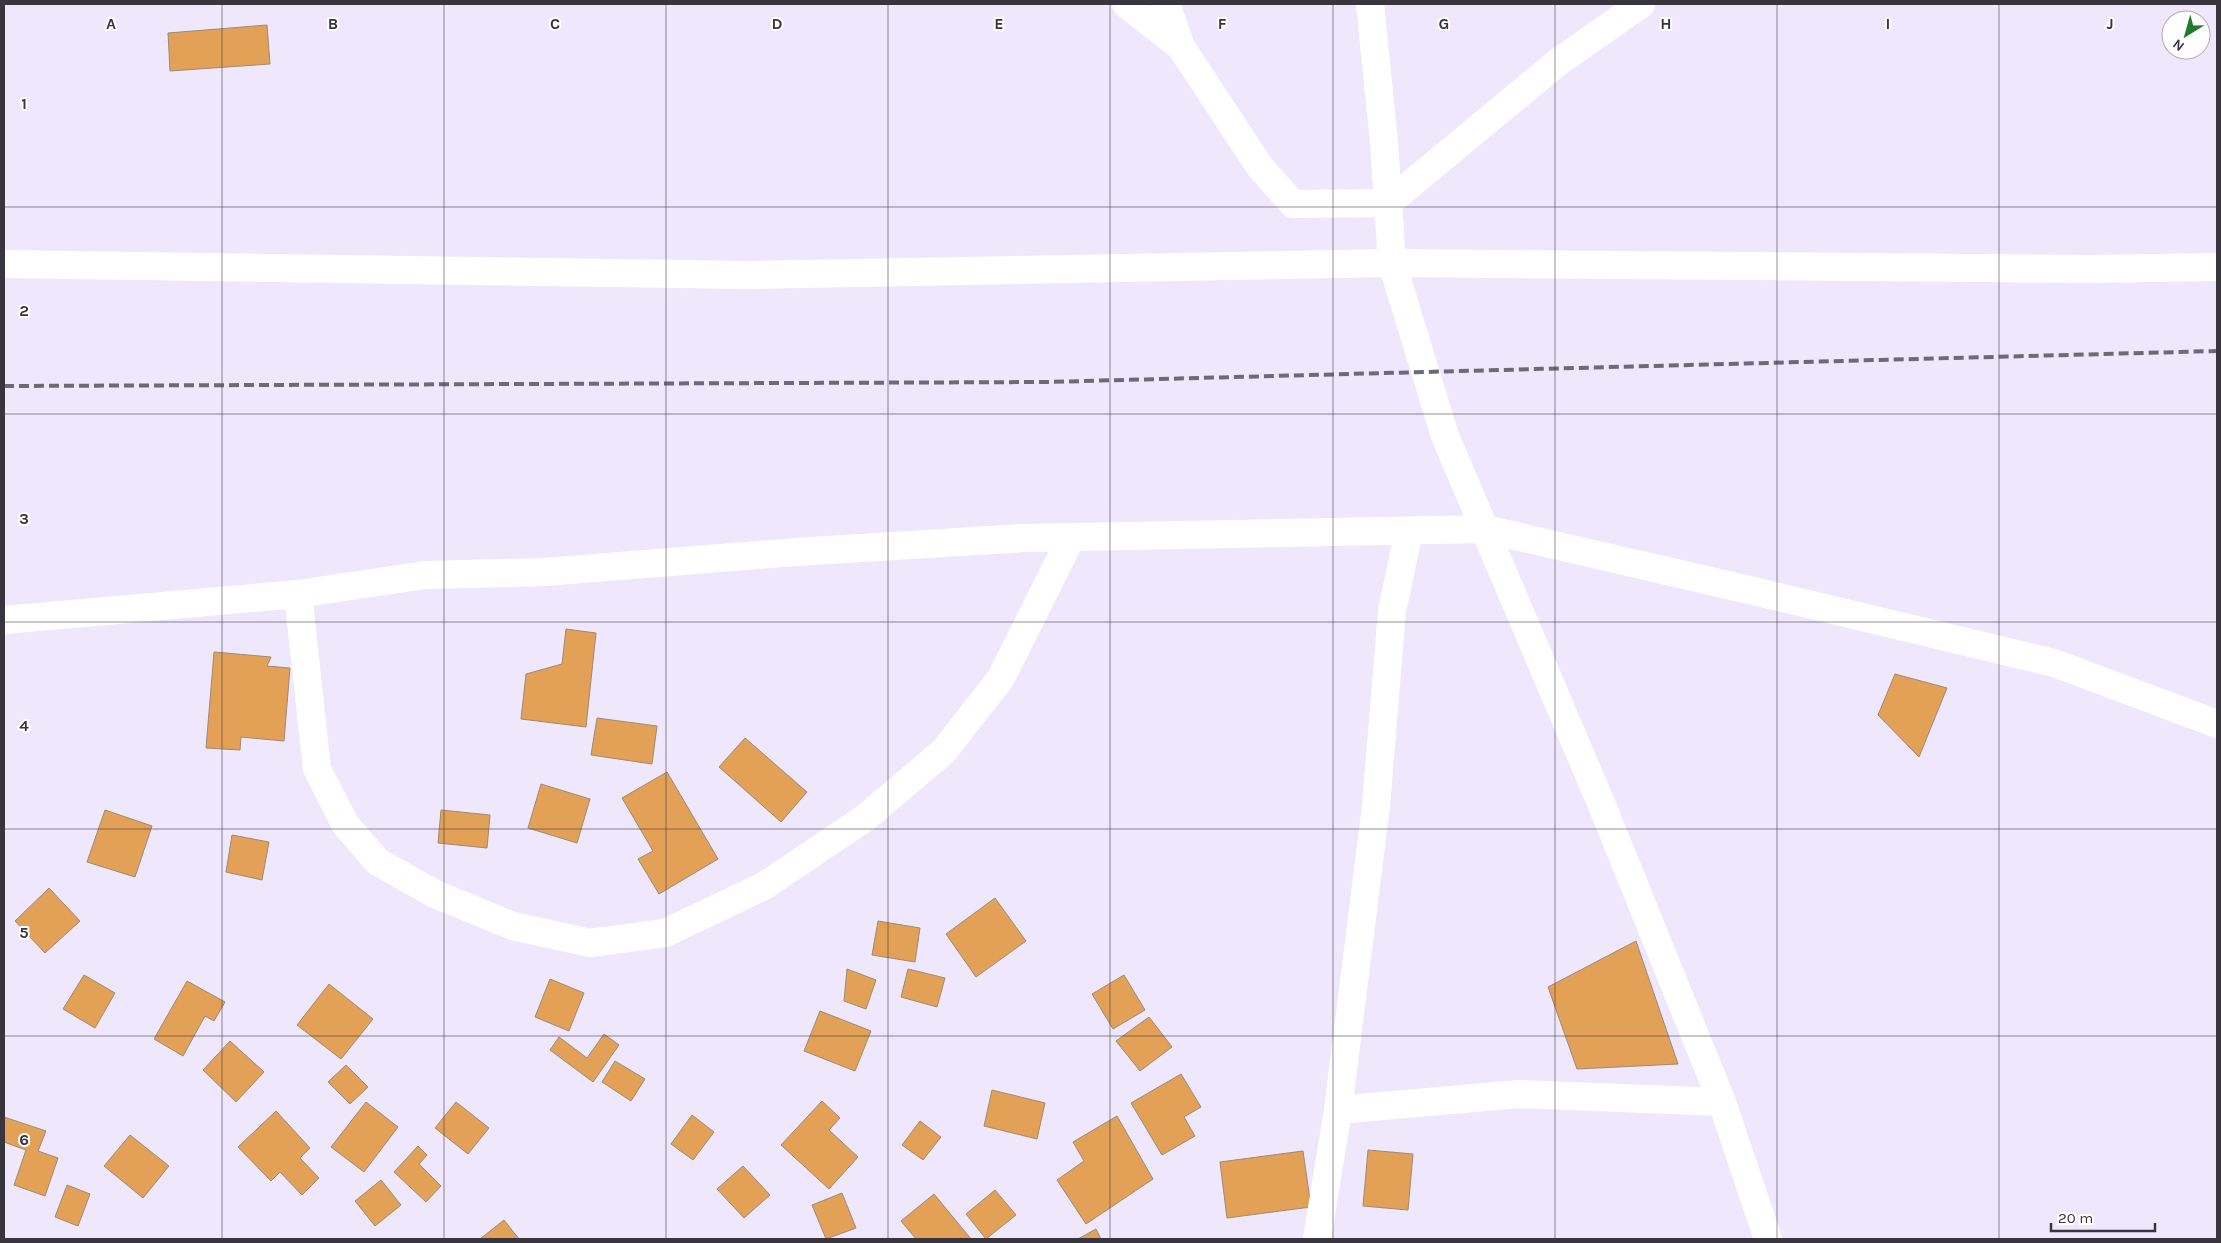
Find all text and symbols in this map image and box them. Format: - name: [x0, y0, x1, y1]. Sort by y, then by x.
- north arrow: [2161, 10, 2211, 60]
- text: A: [106, 14, 116, 33]
- text: B: [328, 14, 338, 33]
- text: C: [550, 14, 560, 33]
- text: D: [772, 14, 783, 33]
- text: E: [994, 14, 1004, 33]
- text: F: [1218, 14, 1227, 33]
- text: G: [1439, 14, 1449, 33]
- text: H: [1660, 14, 1672, 33]
- text: I: [1886, 14, 1890, 33]
- text: J: [2106, 14, 2114, 33]
- text: N: [2169, 35, 2188, 55]
- text: 1: [21, 94, 27, 113]
- text: 2: [19, 301, 29, 320]
- text: 3: [19, 509, 29, 528]
- text: 4: [19, 716, 29, 735]
- text: 5: [19, 923, 29, 942]
- text: 6: [19, 1130, 29, 1149]
- scale bar: [2051, 1200, 2155, 1232]
- text: 20 m: [2058, 1209, 2093, 1227]

